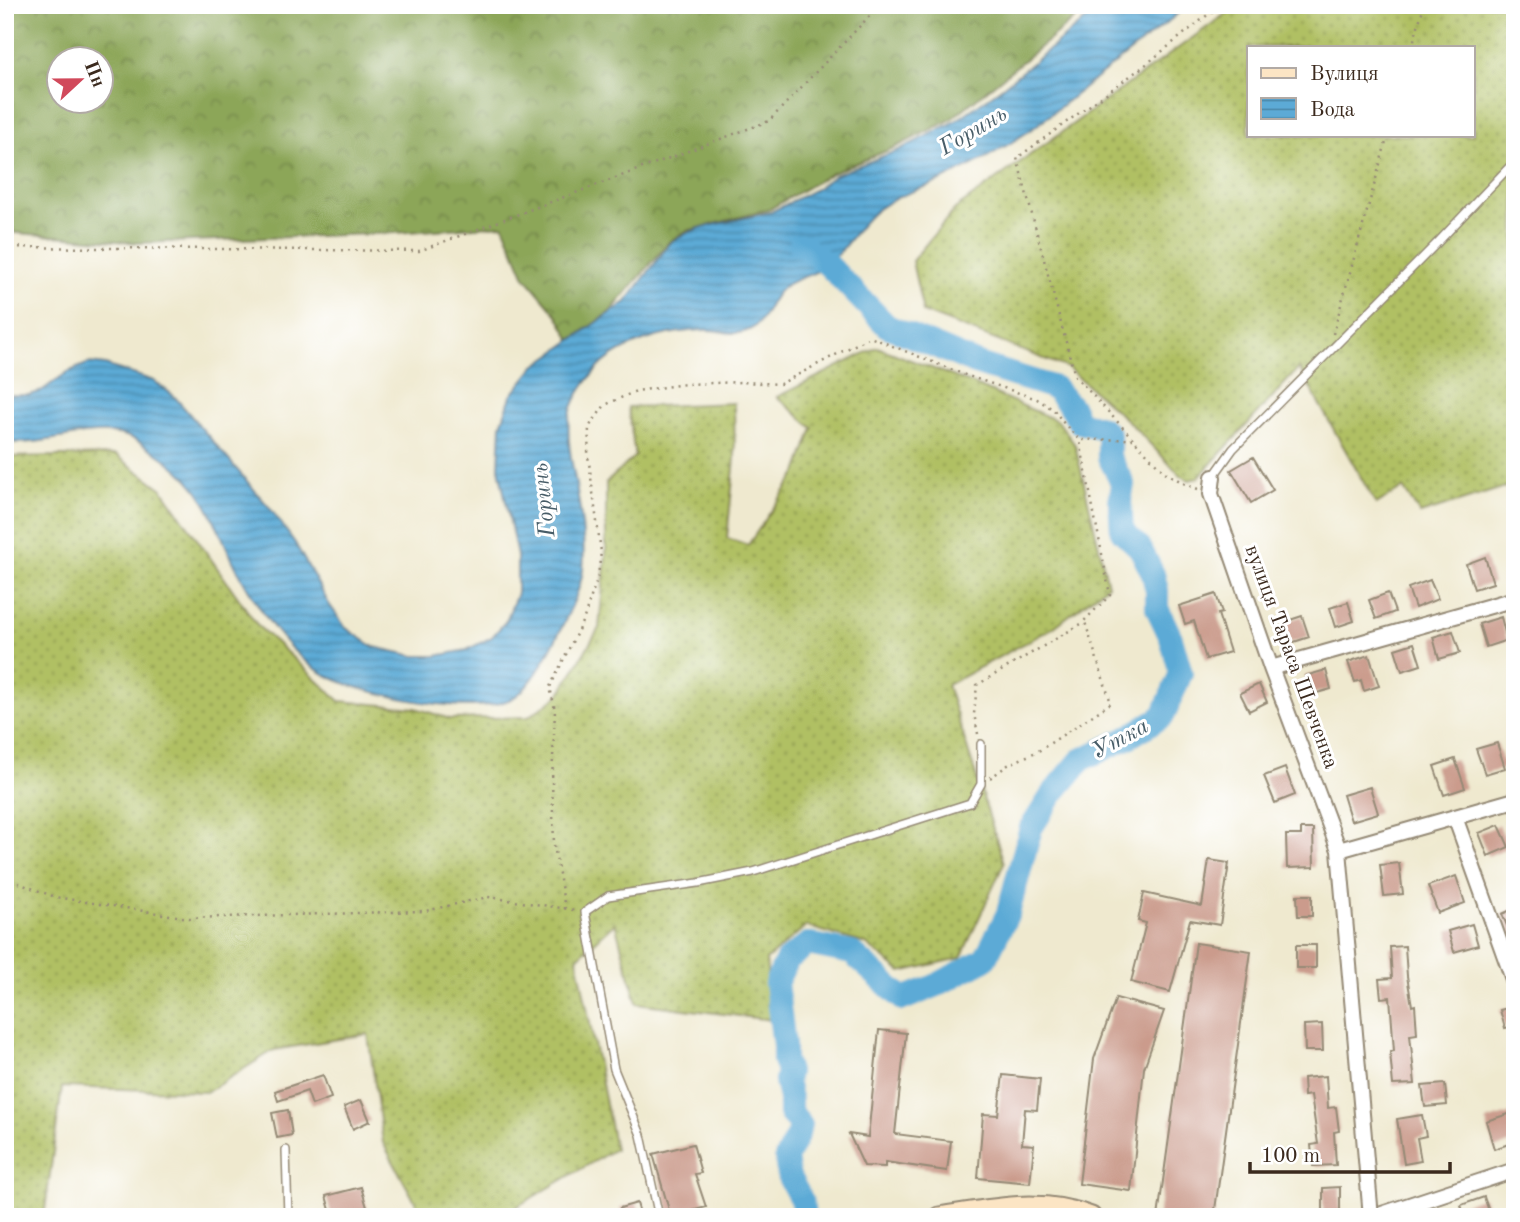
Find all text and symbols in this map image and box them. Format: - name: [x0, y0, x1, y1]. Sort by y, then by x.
- north arrow: [46, 46, 116, 116]
- legend: [1247, 46, 1474, 136]
- text: Пн: [80, 59, 107, 90]
- text: Вулиця: [1310, 64, 1379, 85]
- text: Вода: [1310, 100, 1355, 121]
- water label: Горинь: [934, 102, 1012, 162]
- water label: Горинь: [529, 461, 560, 539]
- street label: вулиця Тараса Шевченка: [1241, 542, 1341, 772]
- water label: Утка: [1087, 714, 1153, 764]
- scale bar: [1250, 1131, 1450, 1175]
- text: 100 m: [1261, 1146, 1320, 1167]

